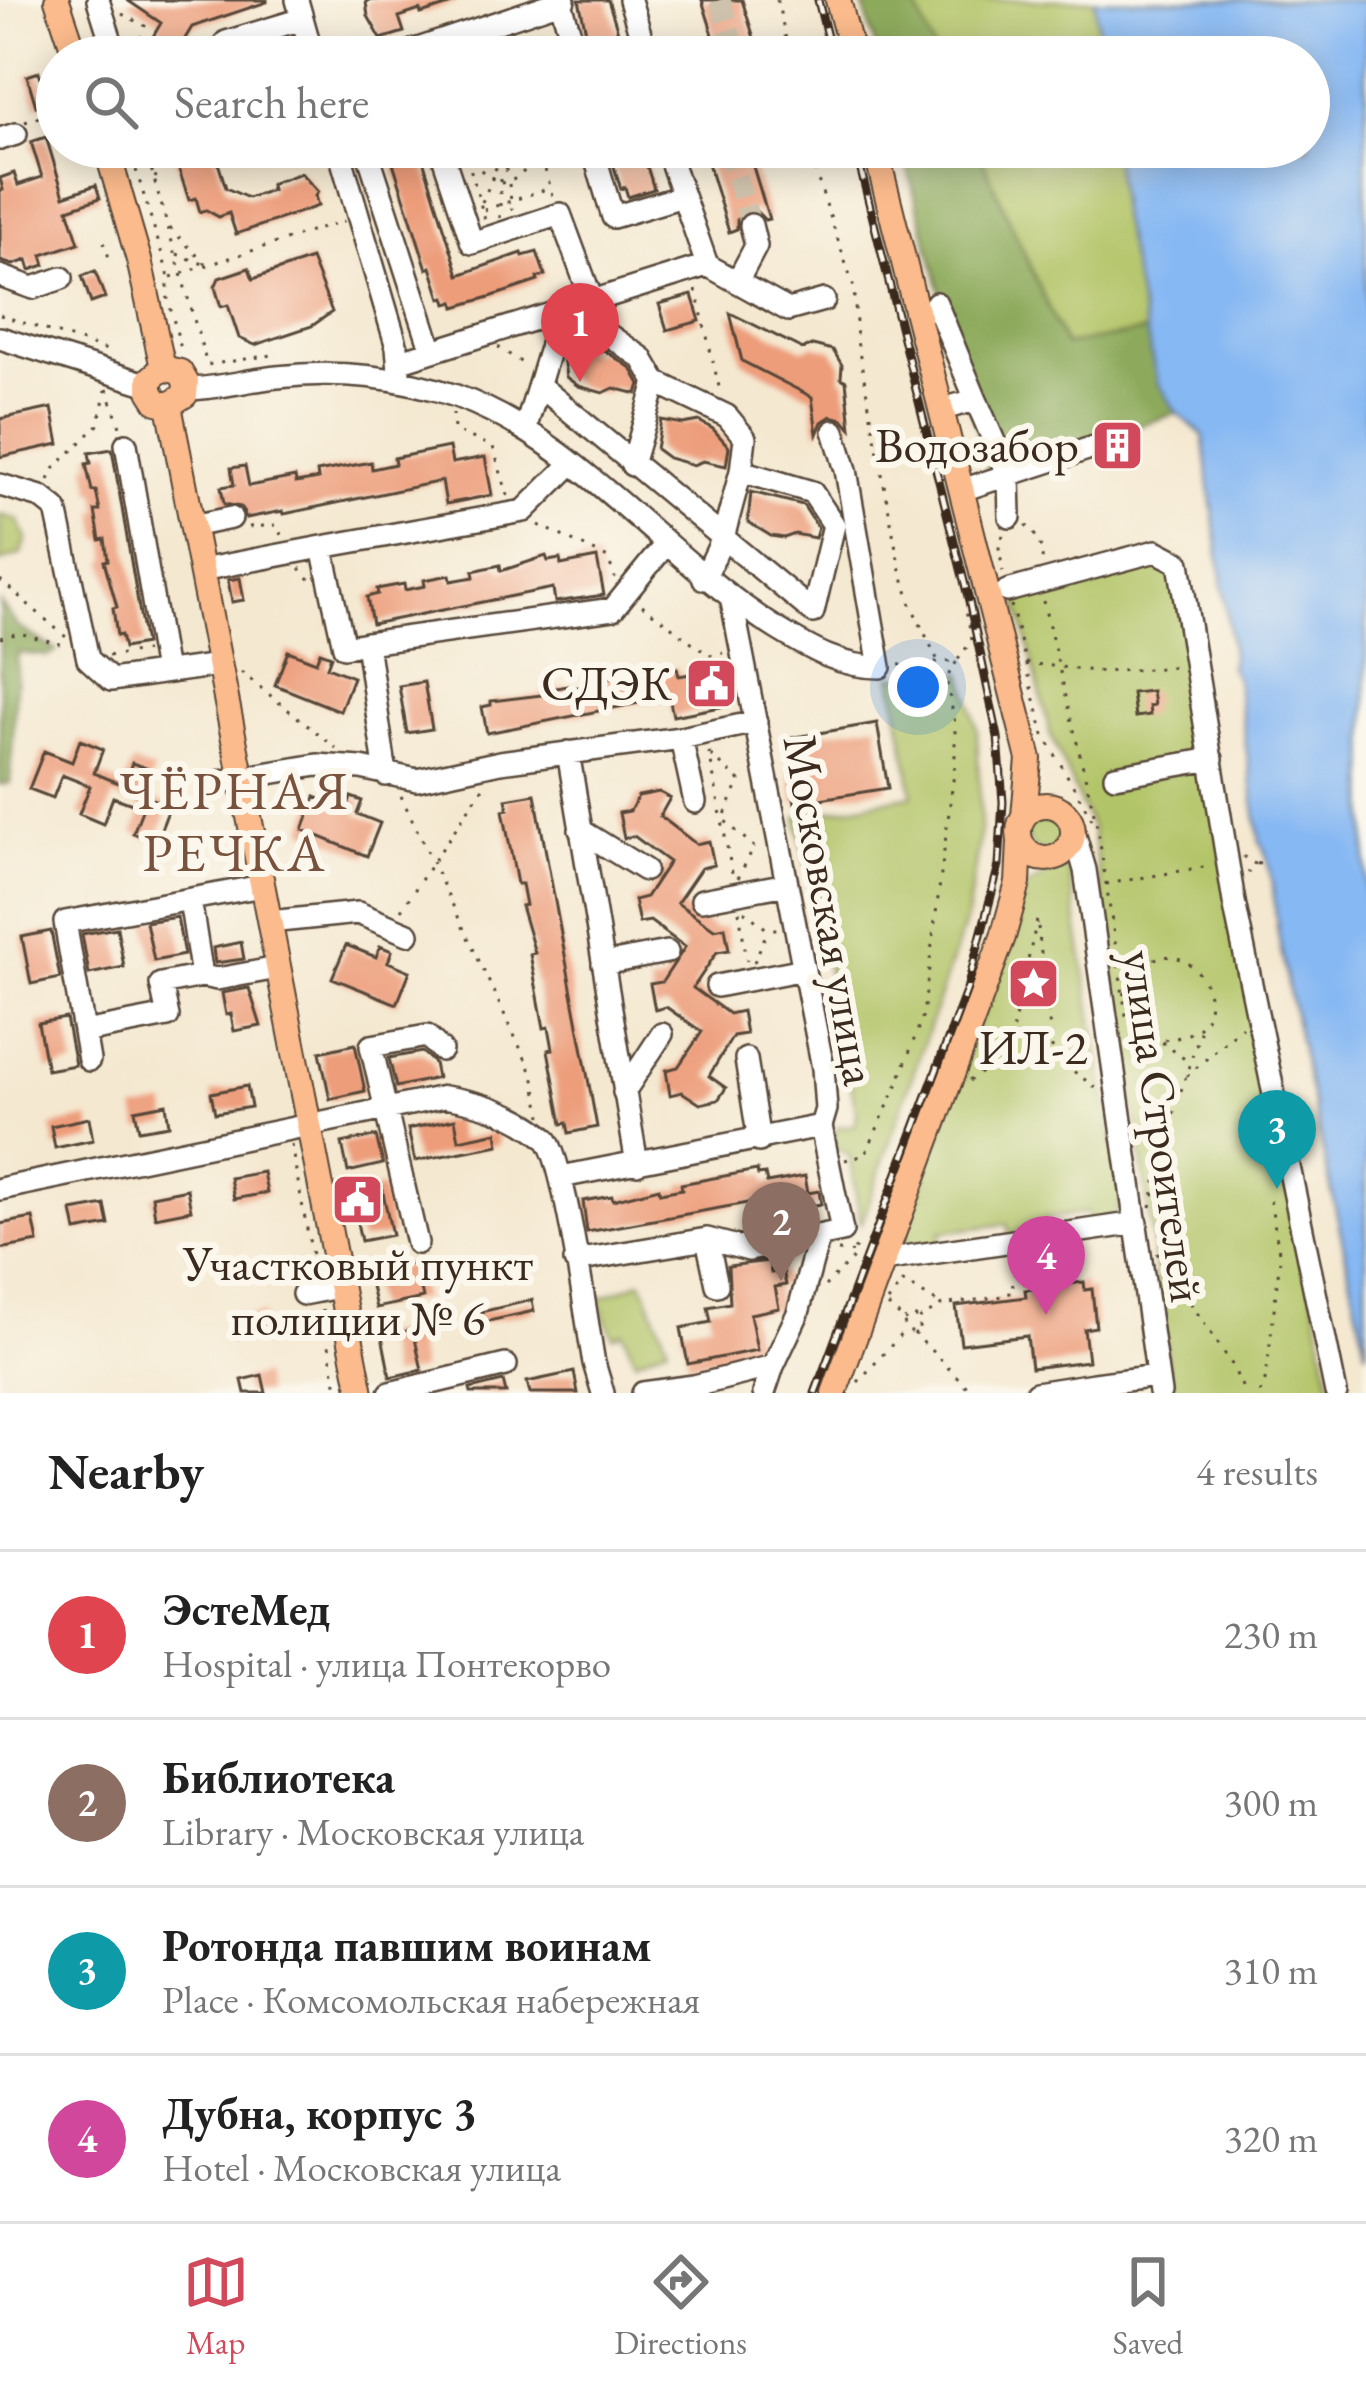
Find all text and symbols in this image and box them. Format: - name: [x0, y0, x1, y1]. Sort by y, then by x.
- search box: [36, 36, 1330, 168]
- icon: search: [78, 69, 144, 135]
- text: Search here: [174, 73, 369, 131]
- pin: 1: [541, 283, 619, 382]
- place label: Водозабор: [875, 414, 1079, 476]
- building icon: Водозабор: [1090, 417, 1146, 473]
- place label: СДЭК: [541, 652, 672, 714]
- public building icon: СДЭК: [683, 655, 739, 711]
- your location: [888, 657, 948, 717]
- street label: Московская улица: [770, 730, 892, 1091]
- district label: ЧЁРНАЯ РЕЧКА: [119, 755, 351, 887]
- street label: улица Строителей: [1109, 946, 1219, 1306]
- place icon: ИЛ-2: [1005, 956, 1061, 1012]
- place label: ИЛ-2: [979, 1016, 1087, 1078]
- pin: 3: [1238, 1090, 1316, 1189]
- public building icon: Участковый пункт полиции № 6: [330, 1172, 386, 1228]
- pin: 2: [742, 1182, 820, 1281]
- pin: 4: [1007, 1216, 1085, 1315]
- place label: Участковый пункт полиции № 6: [182, 1232, 533, 1349]
- text: Nearby: [48, 1438, 204, 1504]
- text: 4 results: [1196, 1446, 1318, 1497]
- text: ЭстеМед: [162, 1580, 331, 1638]
- text: 1: [77, 1609, 97, 1660]
- text: 230 m: [1224, 1609, 1318, 1660]
- text: Hospital · улица Понтекорво: [162, 1638, 611, 1689]
- text: Библиотека: [162, 1748, 395, 1806]
- text: 2: [77, 1777, 97, 1828]
- text: 300 m: [1224, 1777, 1318, 1828]
- text: Library · Московская улица: [162, 1806, 584, 1857]
- text: Ротонда павшим воинам: [162, 1916, 651, 1974]
- text: 3: [77, 1945, 97, 1996]
- text: 310 m: [1224, 1945, 1318, 1996]
- text: Place · Комсомольская набережная: [162, 1974, 700, 2025]
- text: Дубна, корпус 3: [162, 2084, 477, 2142]
- text: 4: [77, 2113, 97, 2164]
- text: 320 m: [1224, 2113, 1318, 2164]
- text: Hotel · Московская улица: [162, 2142, 561, 2193]
- tab: Map: [183, 2249, 249, 2364]
- tab: Directions: [614, 2249, 747, 2364]
- tab: Saved: [1113, 2249, 1183, 2364]

